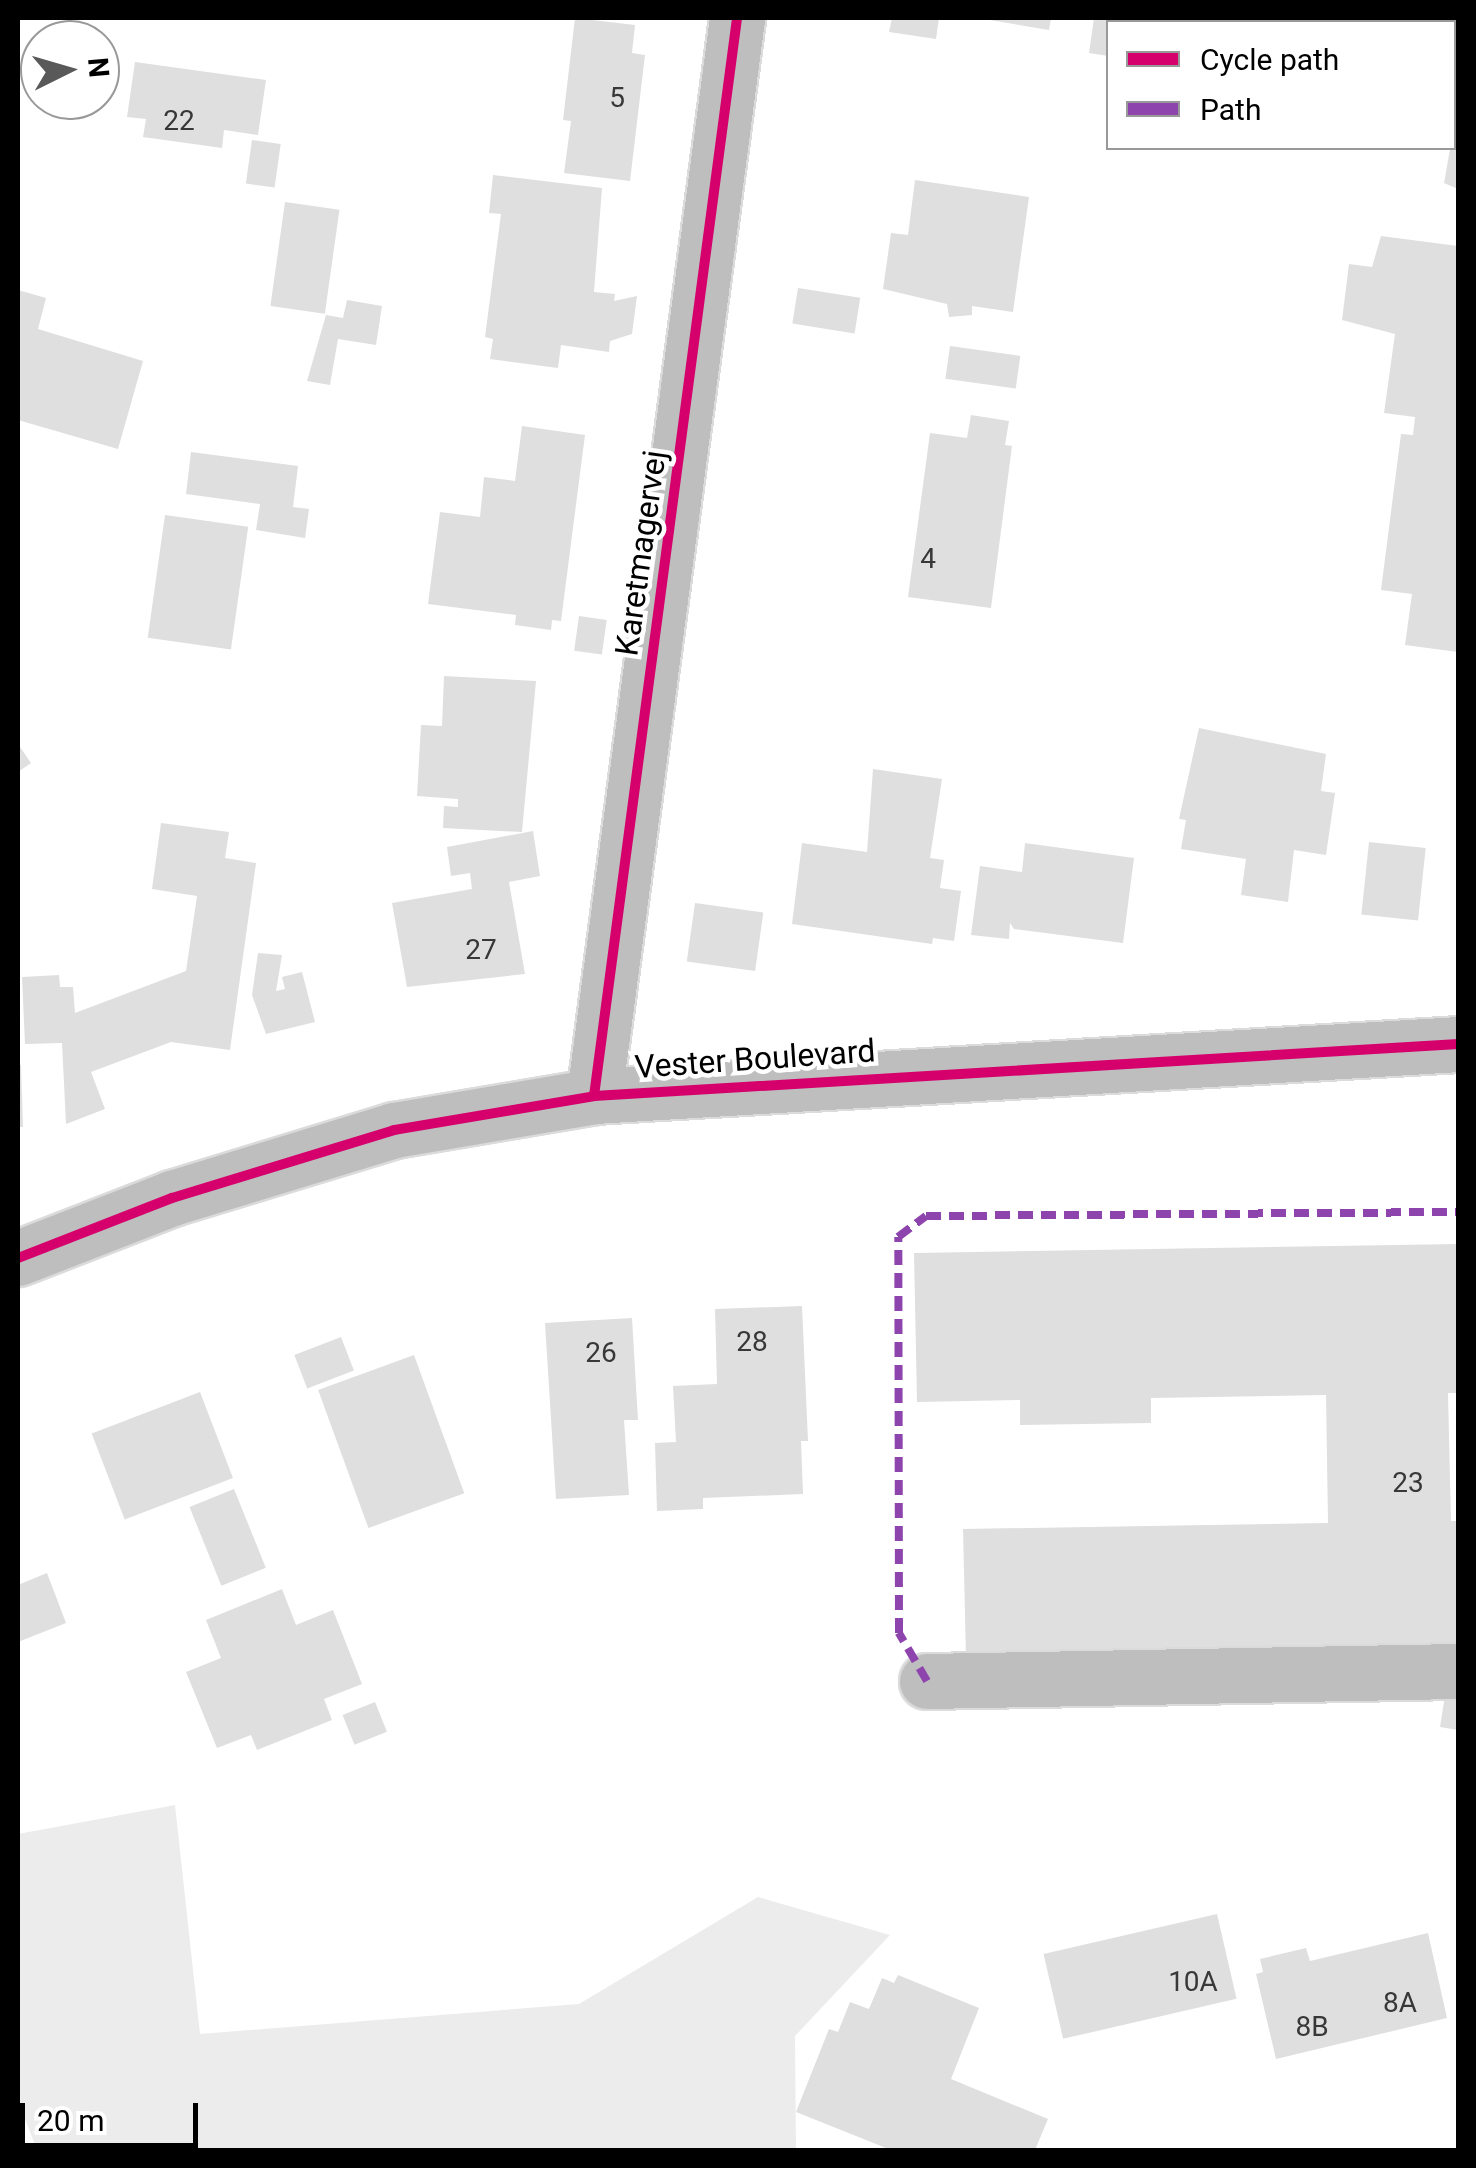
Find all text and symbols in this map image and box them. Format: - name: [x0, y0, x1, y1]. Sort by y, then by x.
- north arrow: [20, 20, 120, 120]
- legend: [1106, 20, 1456, 150]
- text: Cycle path: [1200, 42, 1339, 77]
- text: N: [81, 56, 116, 79]
- house number: 5: [609, 81, 625, 115]
- text: Path: [1200, 92, 1261, 127]
- house number: 22: [163, 104, 195, 138]
- street label: Karetmagervej: [608, 448, 674, 658]
- house number: 4: [920, 542, 936, 576]
- house number: 27: [465, 933, 497, 967]
- street label: Vester Boulevard: [633, 1031, 877, 1087]
- house number: 28: [736, 1325, 768, 1359]
- house number: 26: [585, 1336, 617, 1370]
- house number: 23: [1392, 1466, 1424, 1500]
- house number: 10A: [1168, 1965, 1218, 1999]
- house number: 8A: [1383, 1986, 1417, 2020]
- house number: 8B: [1295, 2010, 1329, 2044]
- scale bar: [25, 2083, 202, 2145]
- text: 20 m: [37, 2103, 104, 2138]

